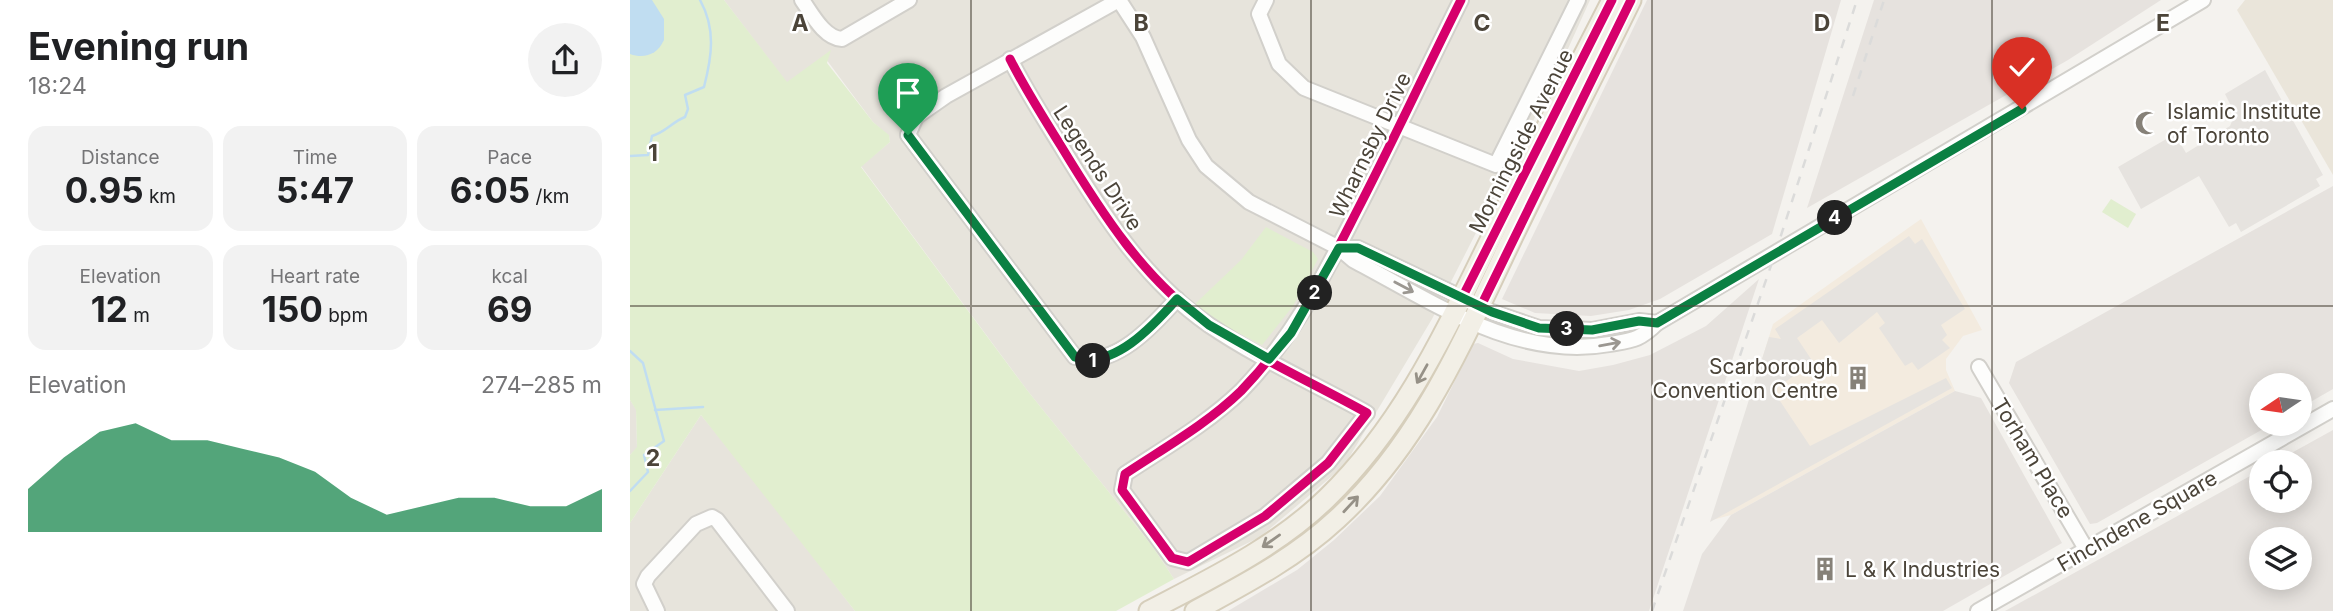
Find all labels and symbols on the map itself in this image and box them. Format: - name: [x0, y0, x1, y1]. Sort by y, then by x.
- text: A: [791, 9, 809, 37]
- text: B: [1133, 9, 1149, 37]
- text: C: [1473, 9, 1491, 37]
- text: D: [1814, 9, 1830, 37]
- text: E: [2156, 9, 2170, 37]
- pin: [1992, 37, 2052, 109]
- street label: Morningside Avenue: [1464, 45, 1578, 237]
- pin: [878, 63, 938, 135]
- street label: Wharnsby Drive: [1324, 68, 1416, 222]
- place label: Islamic Institute of Toronto: [2167, 99, 2321, 148]
- street label: Legends Drive: [1048, 101, 1148, 235]
- mosque icon: Islamic Institute of Toronto: [2133, 109, 2161, 137]
- text: 1: [648, 139, 658, 167]
- pin: 4: [1818, 200, 1852, 235]
- pin: 2: [1298, 276, 1332, 310]
- one-way arrow: [1393, 280, 1414, 294]
- pin: 3: [1550, 312, 1584, 346]
- one-way arrow: [1598, 337, 1621, 350]
- pin: 1: [1076, 344, 1110, 378]
- place label: Scarborough Convention Centre: [1652, 354, 1838, 403]
- one-way arrow: [1415, 363, 1428, 384]
- building icon: Scarborough Convention Centre: [1844, 364, 1872, 392]
- north arrow: [2249, 373, 2312, 436]
- street label: Torham Place: [1987, 393, 2079, 523]
- text: 2: [646, 444, 660, 472]
- street label: Finchdene Square: [2053, 465, 2221, 577]
- one-way arrow: [1343, 496, 1360, 513]
- one-way arrow: [1262, 534, 1281, 548]
- building icon: L & K Industries: [1811, 555, 1839, 583]
- place label: L & K Industries: [1845, 557, 2000, 582]

